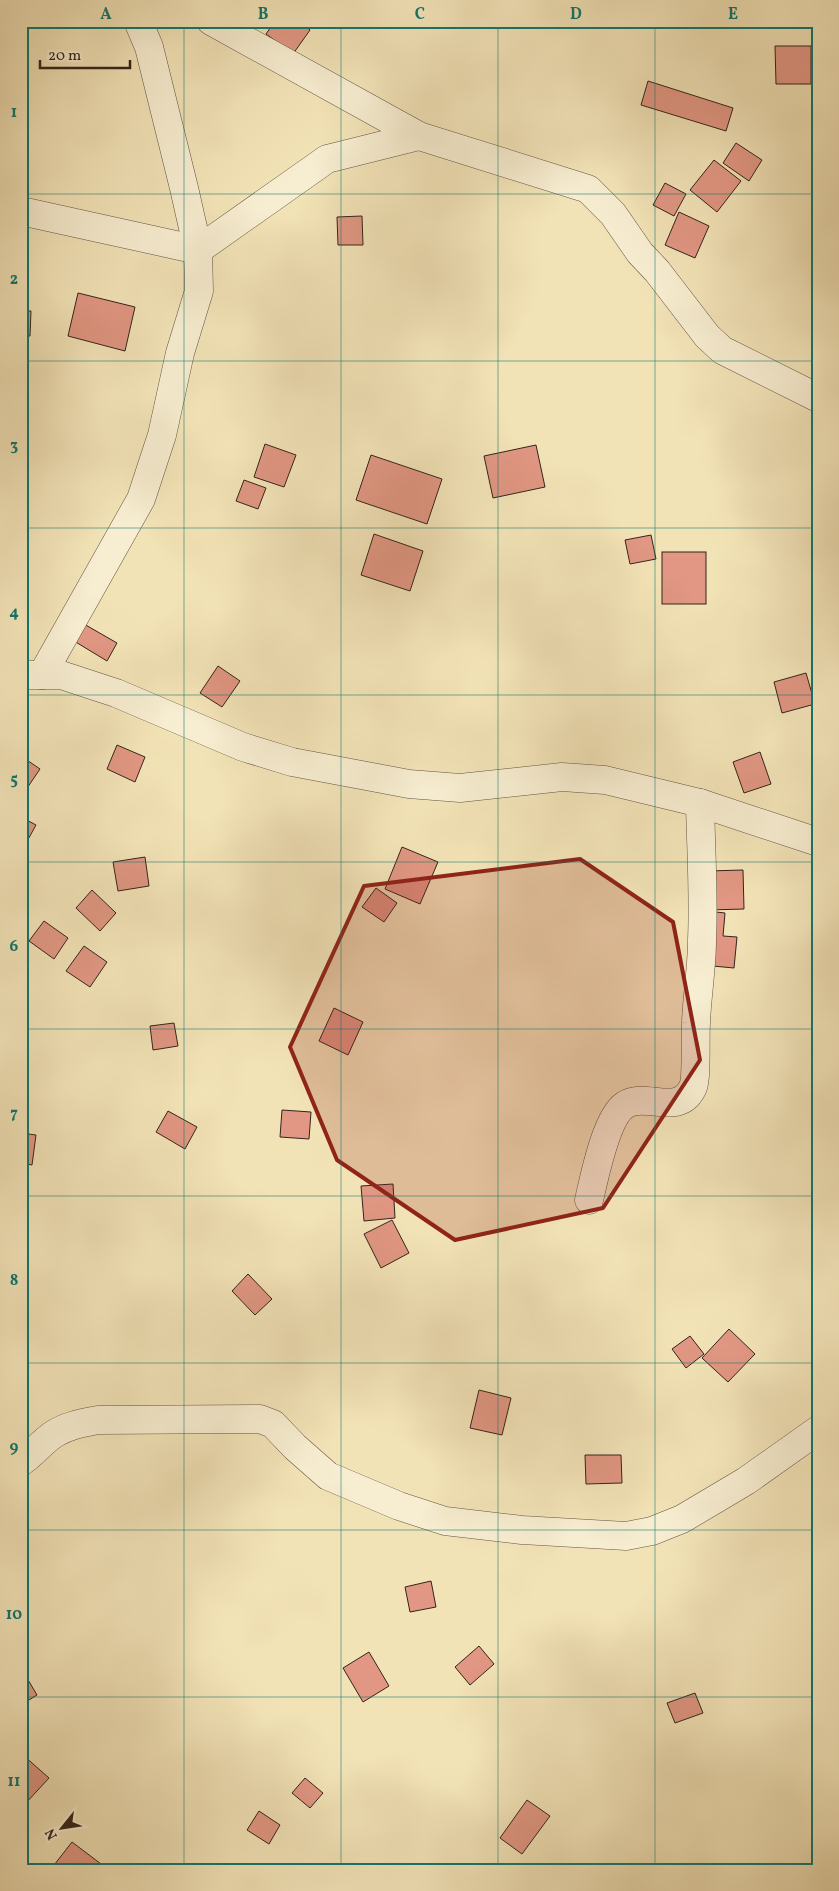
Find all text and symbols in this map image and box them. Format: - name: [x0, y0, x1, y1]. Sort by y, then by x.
- text: A: [100, 4, 112, 26]
- text: B: [258, 4, 269, 26]
- text: C: [415, 4, 425, 26]
- text: D: [570, 4, 582, 26]
- text: E: [728, 4, 738, 26]
- scale bar: [40, 38, 130, 70]
- text: 20 m: [48, 46, 81, 67]
- text: 1: [11, 102, 17, 124]
- text: 2: [10, 269, 18, 291]
- text: 3: [10, 435, 18, 457]
- text: 4: [9, 602, 19, 624]
- text: 5: [10, 769, 18, 791]
- text: 6: [10, 936, 19, 958]
- text: 7: [10, 1103, 18, 1125]
- text: 8: [10, 1270, 18, 1292]
- text: 9: [10, 1437, 19, 1459]
- text: 10: [6, 1604, 22, 1626]
- text: 11: [8, 1771, 20, 1793]
- north arrow: [38, 1804, 88, 1854]
- text: N: [41, 1825, 63, 1843]

